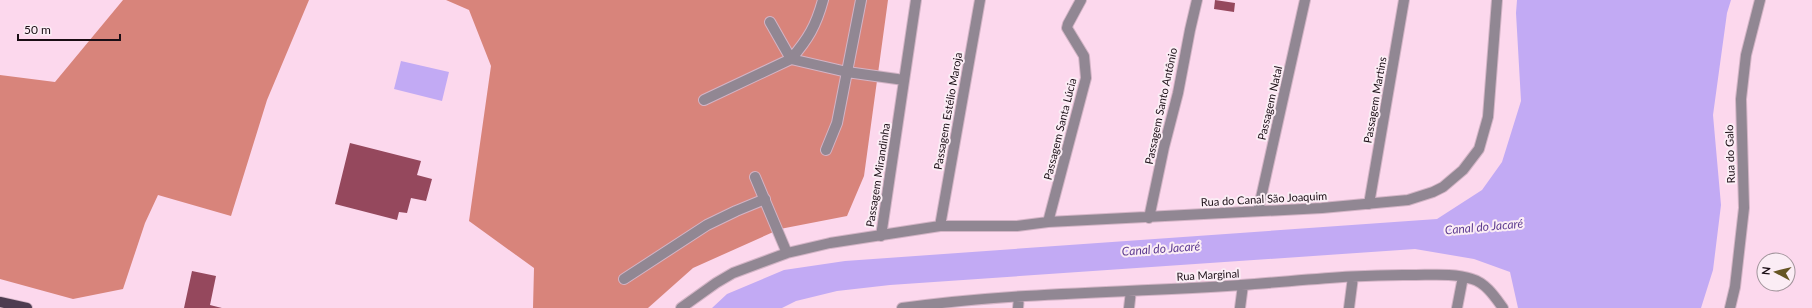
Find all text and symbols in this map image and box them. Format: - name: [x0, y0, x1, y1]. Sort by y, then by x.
- scale bar: [18, 16, 120, 42]
- text: 50 m: [24, 22, 51, 37]
- street label: Passagem Santo Antônio: [1142, 46, 1179, 165]
- street label: Passagem Estélio Maroja: [931, 51, 964, 171]
- street label: Passagem Martins: [1361, 56, 1389, 144]
- street label: Passagem Natal: [1255, 64, 1284, 141]
- street label: Passagem Santa Lúcia: [1041, 77, 1078, 181]
- street label: Passagem Mirandinha: [863, 122, 892, 228]
- street label: Rua do Galo: [1722, 125, 1737, 184]
- street label: Rua do Canal São Joaquim: [1201, 189, 1327, 208]
- water label: Canal do Jacaré: [1444, 216, 1524, 237]
- water label: Canal do Jacaré: [1121, 238, 1201, 259]
- north arrow: [1756, 252, 1796, 292]
- street label: Rua Marginal: [1176, 266, 1240, 283]
- text: N: [1759, 266, 1773, 276]

